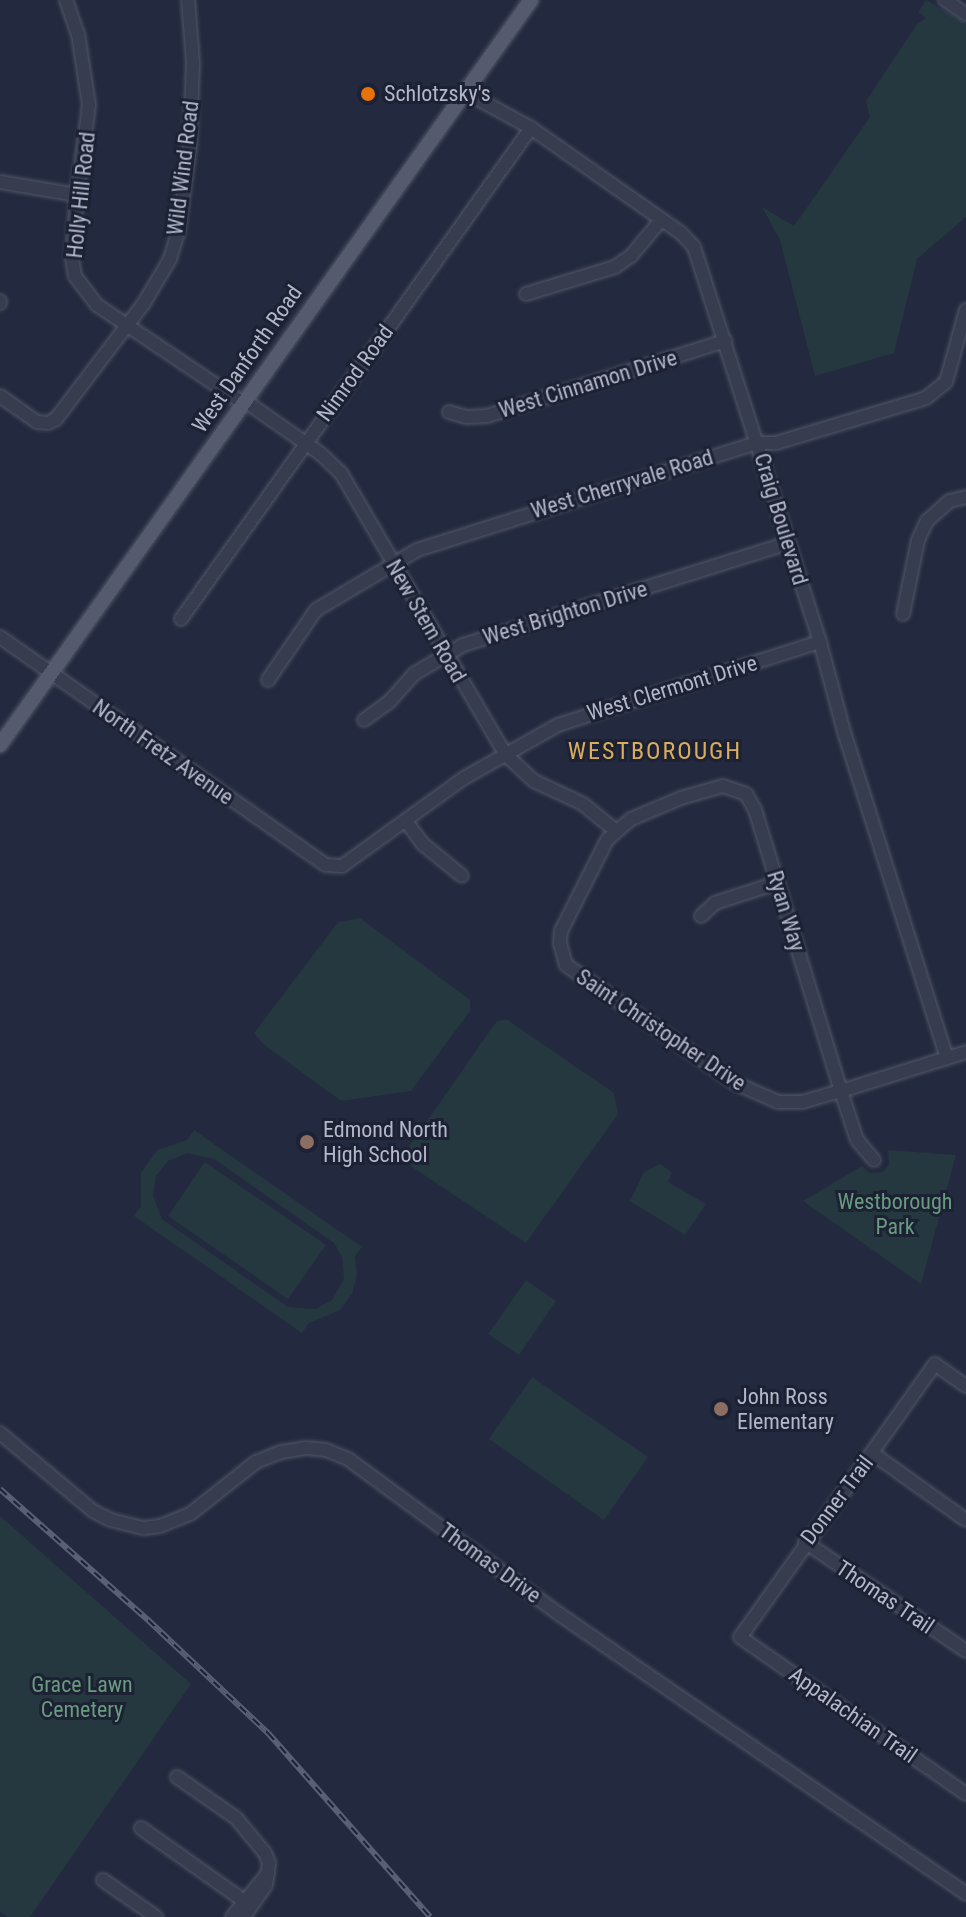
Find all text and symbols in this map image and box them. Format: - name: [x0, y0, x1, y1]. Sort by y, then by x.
- place label: Schlotzsky's: [384, 81, 491, 107]
- marker: Schlotzsky's: [359, 85, 377, 103]
- street label: Wild Wind Road: [162, 99, 204, 237]
- street label: Holly Hill Road: [61, 130, 101, 260]
- street label: West Danforth Road: [186, 280, 308, 438]
- street label: Nimrod Road: [311, 320, 399, 426]
- street label: West Cinnamon Drive: [496, 344, 680, 424]
- street label: West Cherryvale Road: [528, 444, 716, 524]
- street label: Craig Boulevard: [748, 450, 814, 588]
- street label: New Stem Road: [380, 555, 472, 687]
- street label: West Brighton Drive: [480, 575, 650, 651]
- street label: West Clermont Drive: [584, 650, 760, 726]
- street label: North Fretz Avenue: [88, 694, 238, 810]
- district label: WESTBOROUGH: [568, 738, 742, 766]
- street label: Ryan Way: [761, 868, 811, 954]
- street label: Saint Christopher Drive: [571, 963, 751, 1097]
- place label: Edmond North High School: [323, 1116, 448, 1168]
- marker: Edmond North High School: [298, 1133, 316, 1151]
- park label: Westborough Park: [838, 1188, 952, 1240]
- place label: John Ross Elementary: [737, 1383, 834, 1434]
- marker: John Ross Elementary: [712, 1400, 730, 1418]
- street label: Donner Trail: [795, 1450, 879, 1550]
- street label: Thomas Drive: [434, 1517, 546, 1609]
- street label: Thomas Trail: [831, 1555, 939, 1639]
- street label: Appalachian Trail: [784, 1661, 922, 1769]
- park label: Grace Lawn Cemetery: [31, 1671, 133, 1722]

